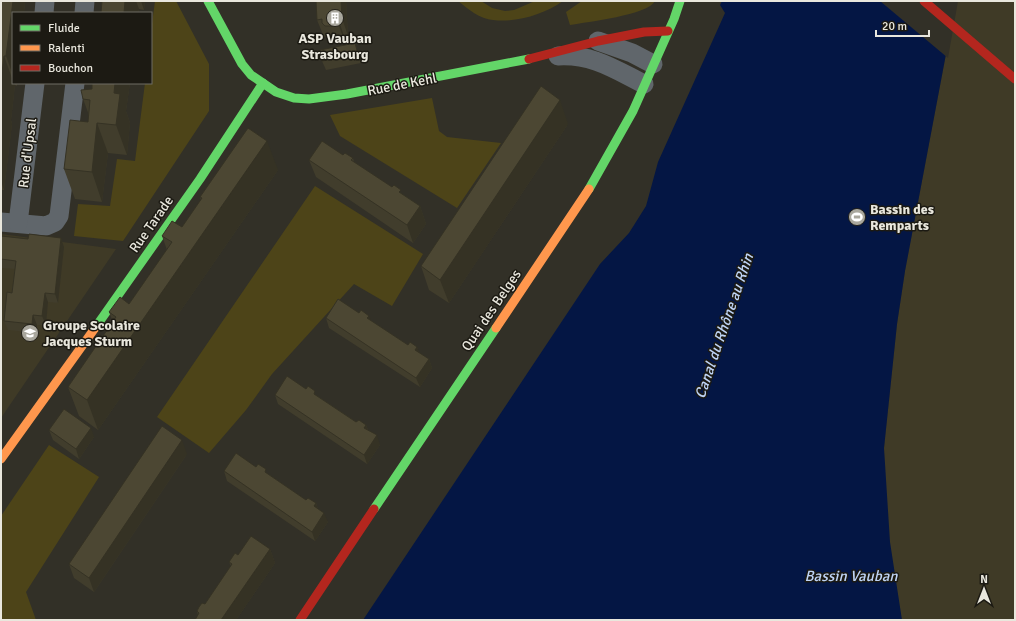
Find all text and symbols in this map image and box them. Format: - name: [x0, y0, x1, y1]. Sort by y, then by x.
- building icon: ASP Vauban Strasbourg: [325, 8, 345, 28]
- legend: [12, 12, 152, 84]
- scale bar: [876, 12, 929, 38]
- text: 20 m: [882, 19, 907, 34]
- text: Fluide: [48, 21, 80, 36]
- place label: ASP Vauban Strasbourg: [298, 30, 372, 63]
- text: Ralenti: [48, 41, 85, 56]
- text: Bouchon: [48, 61, 93, 76]
- street label: Rue de Kehl: [366, 69, 438, 100]
- street label: Rue d'Upsal: [15, 117, 40, 189]
- street label: Rue Tarade: [126, 193, 177, 256]
- place label: Bassin des Remparts: [870, 201, 934, 234]
- sports icon: Bassin des Remparts: [847, 207, 867, 227]
- water label: Canal du Rhône au Rhin: [691, 250, 758, 401]
- street label: Quai des Belges: [458, 266, 525, 354]
- place label: Groupe Scolaire Jacques Sturm: [43, 317, 140, 350]
- school or university icon: Groupe Scolaire Jacques Sturm: [20, 323, 40, 343]
- water label: Bassin Vauban: [805, 567, 898, 585]
- north arrow: [964, 569, 1004, 609]
- text: N: [980, 573, 988, 586]

